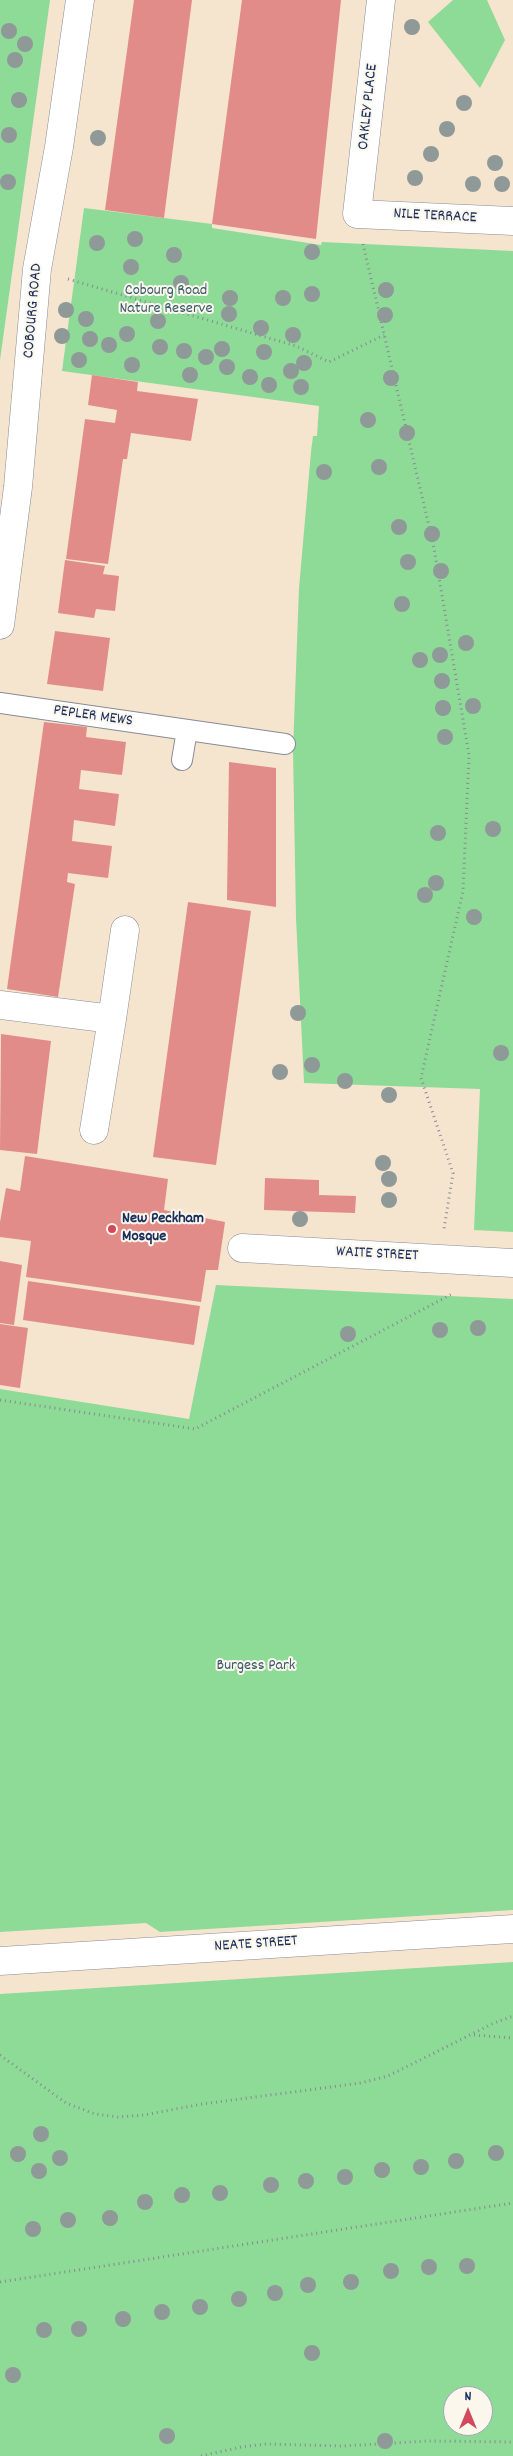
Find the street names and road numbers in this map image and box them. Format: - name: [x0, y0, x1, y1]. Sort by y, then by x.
- street label: OAKLEY PLACE: [355, 63, 383, 151]
- street label: NILE TERRACE: [393, 205, 477, 229]
- street label: COBOURG ROAD: [20, 263, 48, 359]
- street label: PEPLER MEWS: [52, 702, 134, 732]
- street label: WAITE STREET: [335, 1243, 419, 1267]
- street label: NEATE STREET: [214, 1933, 298, 1957]

